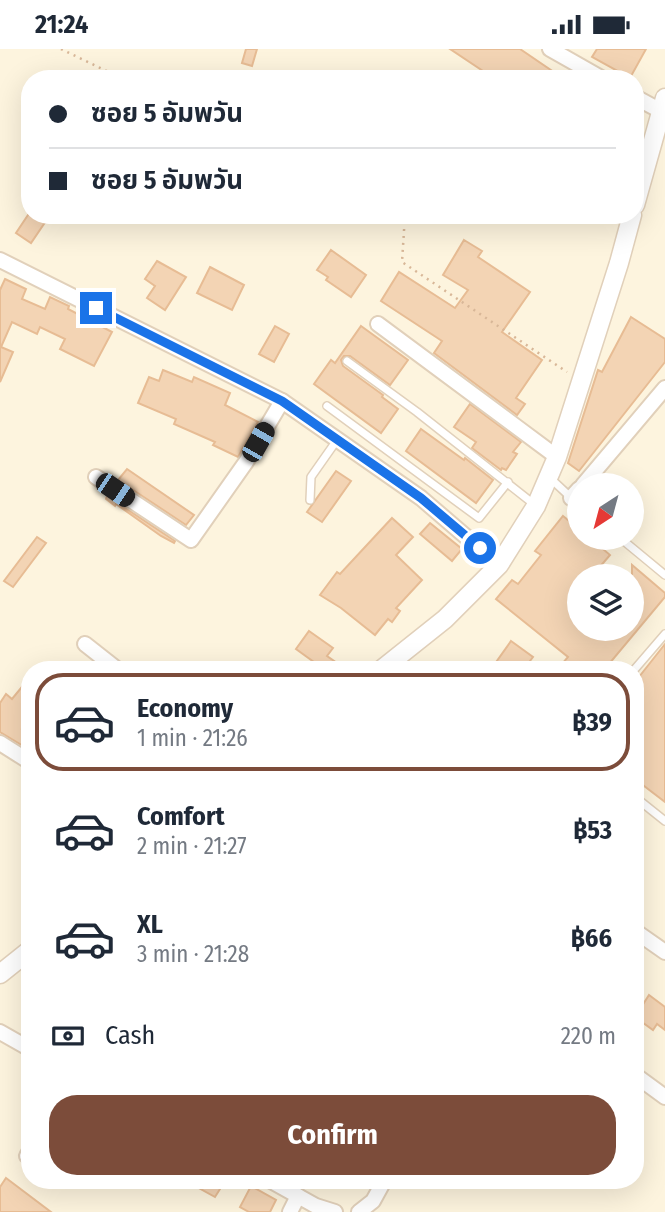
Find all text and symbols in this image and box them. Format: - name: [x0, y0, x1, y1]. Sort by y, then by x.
- text: 21:24: [35, 9, 88, 40]
- text: ซอย 5 อัมพวัน: [91, 98, 243, 129]
- text: ซอย 5 อัมพวัน: [91, 165, 243, 196]
- route end: [80, 292, 112, 324]
- car: [239, 419, 278, 465]
- car: [92, 470, 139, 510]
- north arrow: [567, 473, 644, 549]
- map controls: [567, 473, 644, 641]
- route start: [464, 532, 496, 564]
- button: layers: [567, 564, 644, 641]
- icon: car: [53, 691, 116, 754]
- text: Economy: [137, 693, 233, 724]
- text: ฿39: [572, 707, 612, 738]
- text: 1 min · 21:26: [137, 724, 248, 752]
- icon: car: [53, 799, 116, 862]
- text: Comfort: [137, 801, 225, 832]
- text: ฿53: [573, 815, 612, 846]
- text: 2 min · 21:27: [137, 832, 247, 860]
- icon: car: [53, 907, 116, 970]
- text: XL: [137, 909, 163, 940]
- text: ฿66: [571, 923, 612, 954]
- text: 3 min · 21:28: [137, 940, 249, 968]
- icon: cash: [49, 1017, 87, 1055]
- text: Cash: [105, 1020, 155, 1051]
- text: 220 m: [561, 1022, 616, 1050]
- button: Confirm: [49, 1095, 616, 1175]

